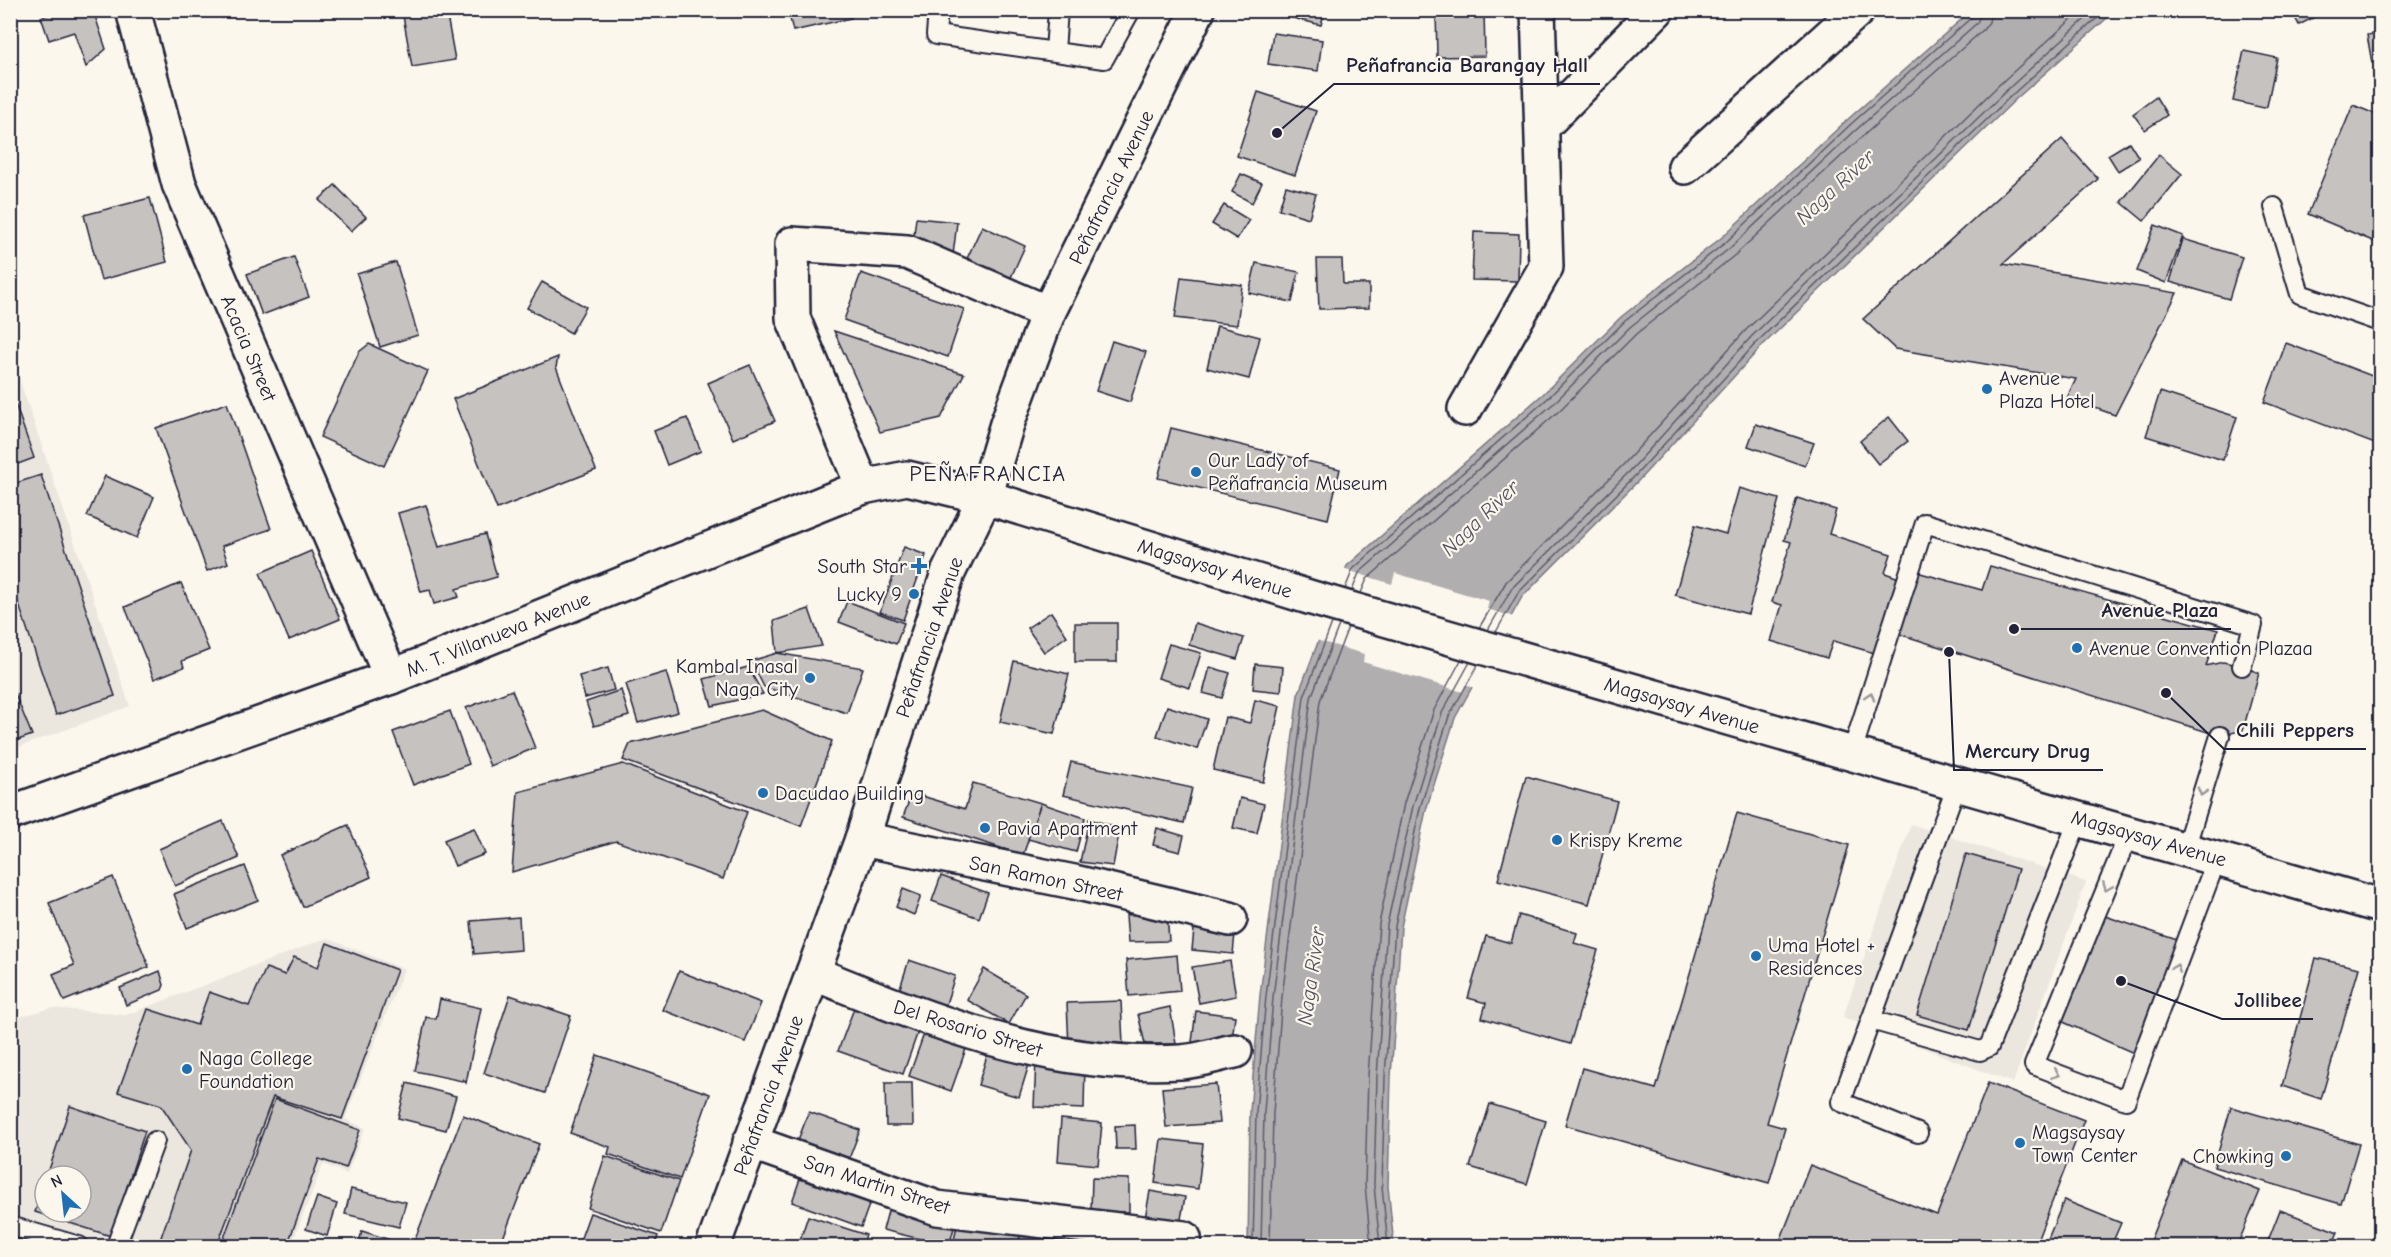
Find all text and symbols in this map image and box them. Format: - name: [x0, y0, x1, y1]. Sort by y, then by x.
- callout: Peñafrancia Barangay Hall: [1334, 45, 1600, 84]
- text: Peñafrancia Barangay Hall: [1346, 53, 1588, 77]
- street label: Peñafrancia Avenue: [1064, 107, 1159, 268]
- water label: Naga River: [1791, 144, 1880, 229]
- street label: Acacia Street: [216, 292, 282, 406]
- place label: Avenue Plaza Hotel: [1999, 367, 2095, 413]
- marker: Avenue Plaza Hotel: [1980, 382, 1994, 396]
- place label: Our Lady of Peñafrancia Museum: [1208, 449, 1387, 495]
- district label: PEÑAFRANCIA: [909, 461, 1067, 487]
- marker: Our Lady of Peñafrancia Museum: [1189, 465, 1203, 479]
- water label: Naga River: [1436, 474, 1525, 561]
- street label: Magsaysay Avenue: [1135, 534, 1295, 603]
- street label: Peñafrancia Avenue: [891, 554, 968, 721]
- place label: South Star: [818, 555, 907, 578]
- marker: South Star: [912, 559, 926, 573]
- place label: Lucky 9: [836, 583, 902, 606]
- street label: M. T. Villanueva Avenue: [403, 587, 594, 682]
- marker: Lucky 9: [907, 587, 921, 601]
- callout: Avenue Plaza: [2090, 590, 2231, 629]
- text: Avenue Plaza: [2101, 598, 2219, 622]
- place label: Avenue Convention Plazaa: [2089, 637, 2313, 660]
- marker: Avenue Convention Plazaa: [2070, 641, 2084, 655]
- place label: Kambal Inasal Naga City: [676, 655, 798, 701]
- marker: Kambal Inasal Naga City: [803, 671, 817, 685]
- street label: Magsaysay Avenue: [1602, 672, 1762, 739]
- one-way arrow: [1862, 691, 1875, 702]
- callout: Chili Peppers: [2224, 710, 2366, 749]
- text: Chili Peppers: [2236, 718, 2354, 742]
- callout: Mercury Drug: [1954, 731, 2103, 770]
- text: Mercury Drug: [1965, 739, 2091, 763]
- place label: Dacudao Building: [775, 782, 924, 805]
- marker: Dacudao Building: [756, 786, 770, 800]
- one-way arrow: [2197, 786, 2210, 797]
- street label: Magsaysay Avenue: [2069, 805, 2229, 872]
- place label: Pavia Apartment: [997, 817, 1138, 840]
- marker: Pavia Apartment: [978, 821, 992, 835]
- place label: Krispy Kreme: [1569, 829, 1682, 852]
- marker: Krispy Kreme: [1550, 833, 1564, 847]
- street label: San Ramon Street: [967, 851, 1126, 906]
- one-way arrow: [2102, 881, 2114, 892]
- water label: Naga River: [1292, 924, 1330, 1026]
- place label: Uma Hotel + Residences: [1768, 934, 1875, 980]
- marker: Uma Hotel + Residences: [1749, 949, 1763, 963]
- one-way arrow: [2168, 963, 2181, 974]
- callout: Jollibee: [2222, 980, 2313, 1019]
- text: Jollibee: [2234, 988, 2302, 1012]
- street label: Del Rosario Street: [891, 995, 1046, 1062]
- street label: Peñafrancia Avenue: [729, 1012, 808, 1178]
- place label: Naga College Foundation: [199, 1047, 312, 1093]
- marker: Naga College Foundation: [180, 1062, 194, 1076]
- one-way arrow: [2050, 1066, 2061, 1079]
- place label: Magsaysay Town Center: [2032, 1121, 2137, 1167]
- marker: Magsaysay Town Center: [2013, 1136, 2027, 1150]
- place label: Chowking: [2193, 1145, 2274, 1168]
- marker: Chowking: [2279, 1149, 2293, 1163]
- street label: San Martin Street: [801, 1150, 954, 1219]
- north arrow: [33, 1164, 93, 1224]
- text: N: [48, 1171, 65, 1192]

